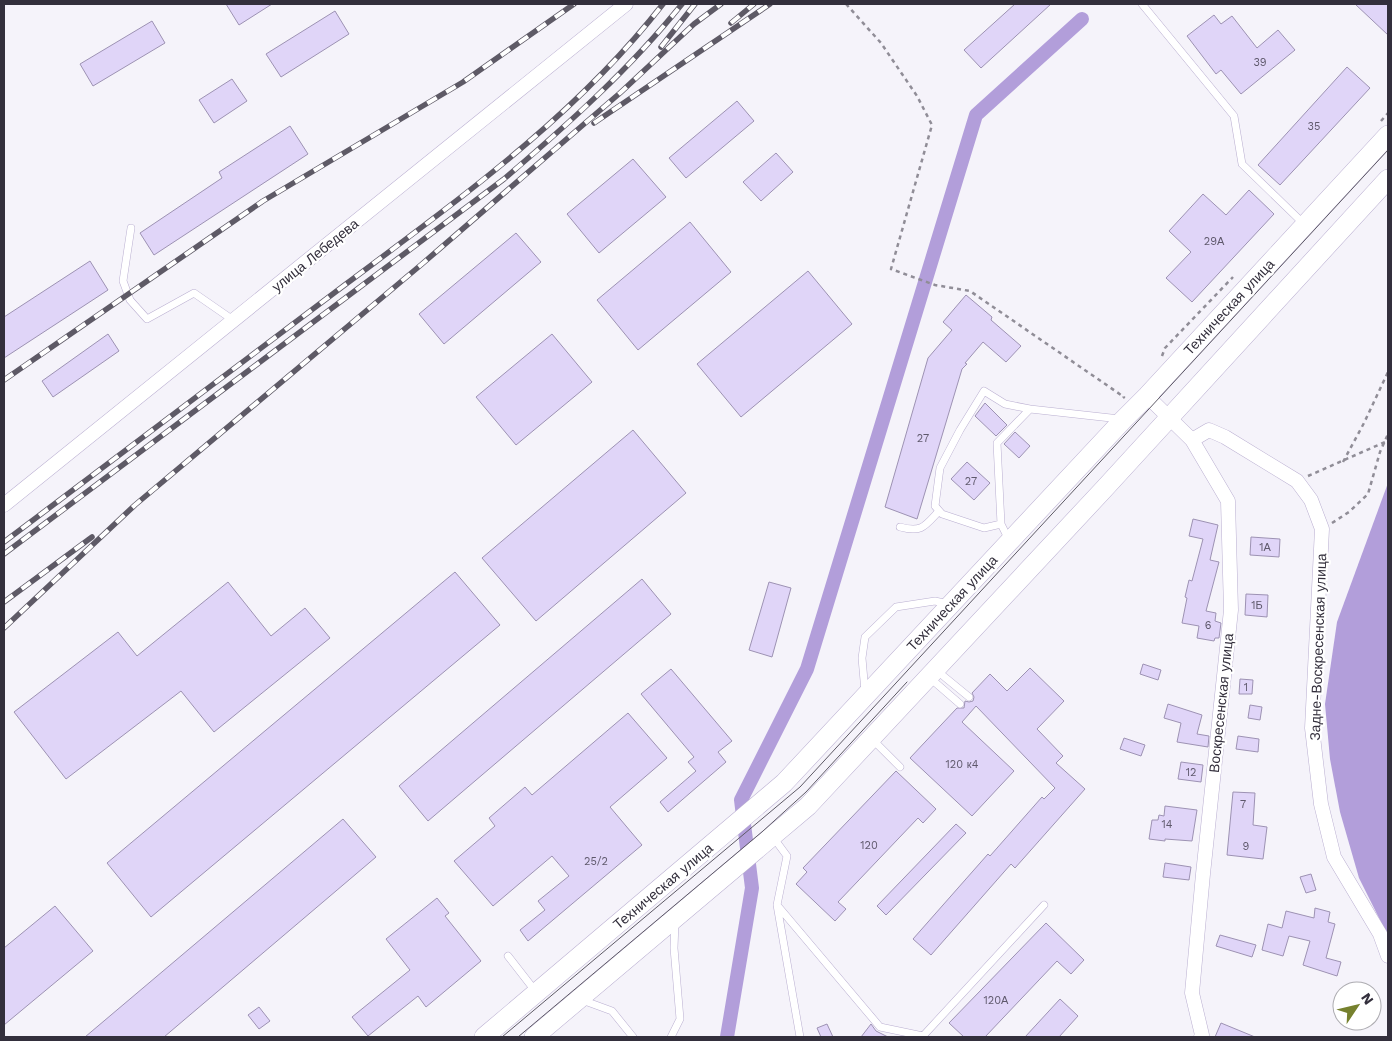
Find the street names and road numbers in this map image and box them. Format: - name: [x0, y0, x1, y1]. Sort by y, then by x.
- street label: улица Лебедева: [269, 215, 362, 295]
- street label: Техническая улица: [1181, 256, 1278, 358]
- street label: Техническая улица: [904, 552, 1001, 654]
- street label: Задне-Воскресенская улица: [1307, 553, 1329, 741]
- street label: Воскресенская улица: [1206, 632, 1236, 774]
- street label: Техническая улица: [610, 840, 716, 932]

